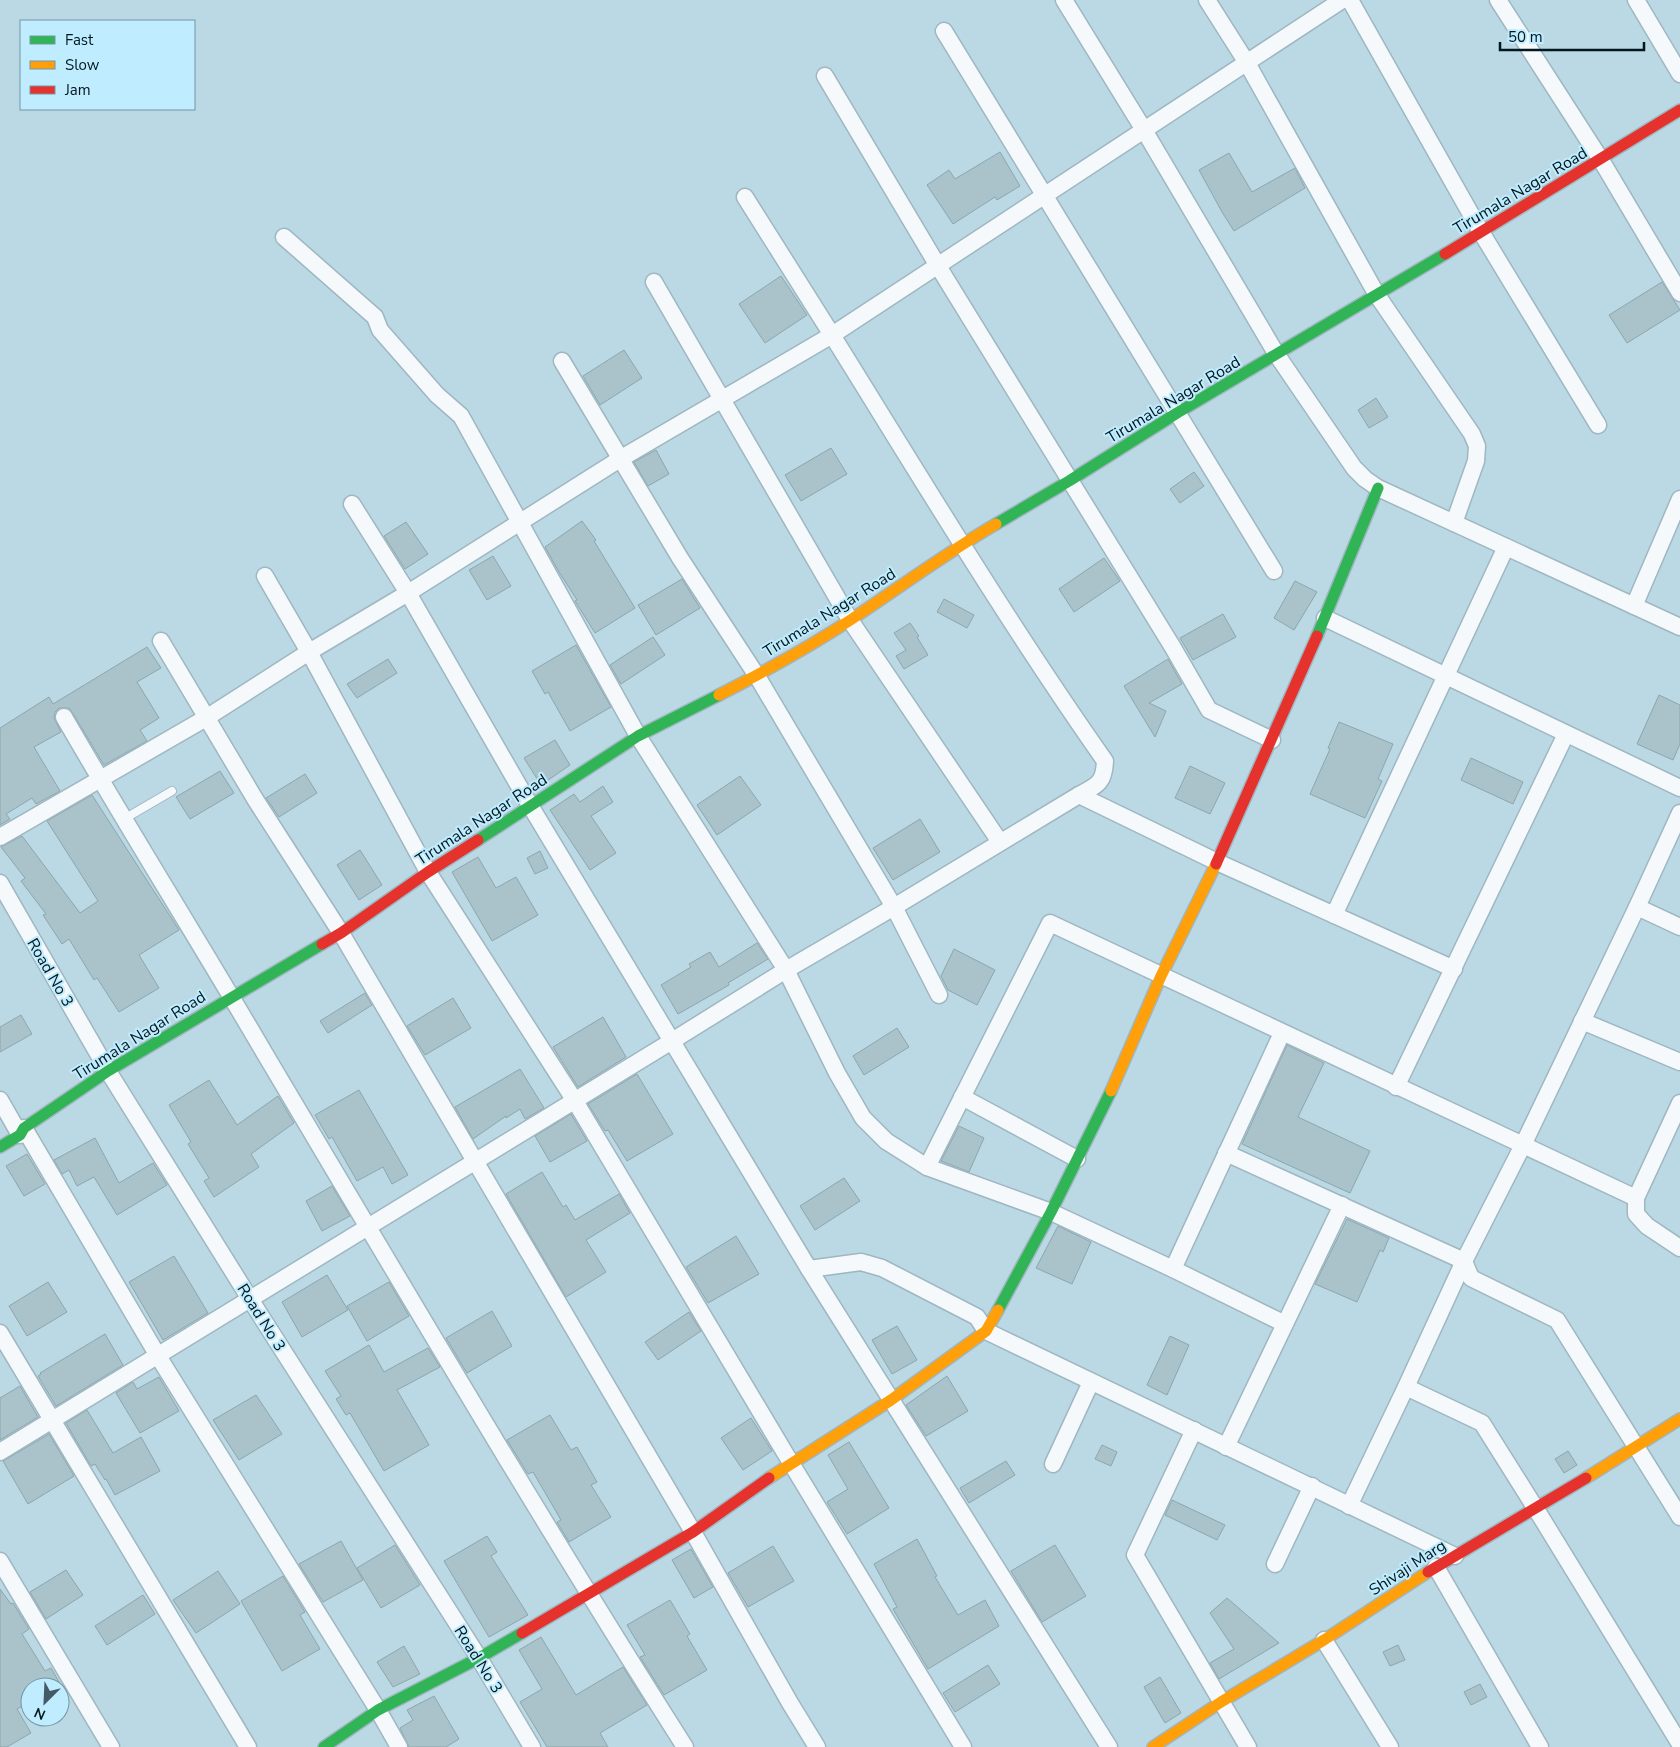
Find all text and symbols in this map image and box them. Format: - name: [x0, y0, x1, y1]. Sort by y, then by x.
- legend: [20, 20, 195, 110]
- scale bar: [1500, 20, 1644, 52]
- text: 50 m: [1508, 27, 1543, 47]
- text: Fast: [65, 30, 94, 50]
- text: Slow: [65, 55, 100, 75]
- text: Jam: [64, 80, 91, 100]
- street label: Tirumala Nagar Road: [1449, 142, 1592, 240]
- street label: Tirumala Nagar Road: [1102, 351, 1245, 449]
- street label: Tirumala Nagar Road: [759, 563, 900, 663]
- street label: Tirumala Nagar Road: [411, 769, 552, 871]
- street label: Road No 3: [22, 934, 79, 1011]
- street label: Tirumala Nagar Road: [69, 986, 210, 1086]
- street label: Road No 3: [232, 1280, 291, 1355]
- street label: Shivaji Marg: [1365, 1535, 1450, 1601]
- street label: Road No 3: [449, 1622, 508, 1697]
- north arrow: [20, 1677, 70, 1727]
- text: N: [31, 1703, 49, 1724]

